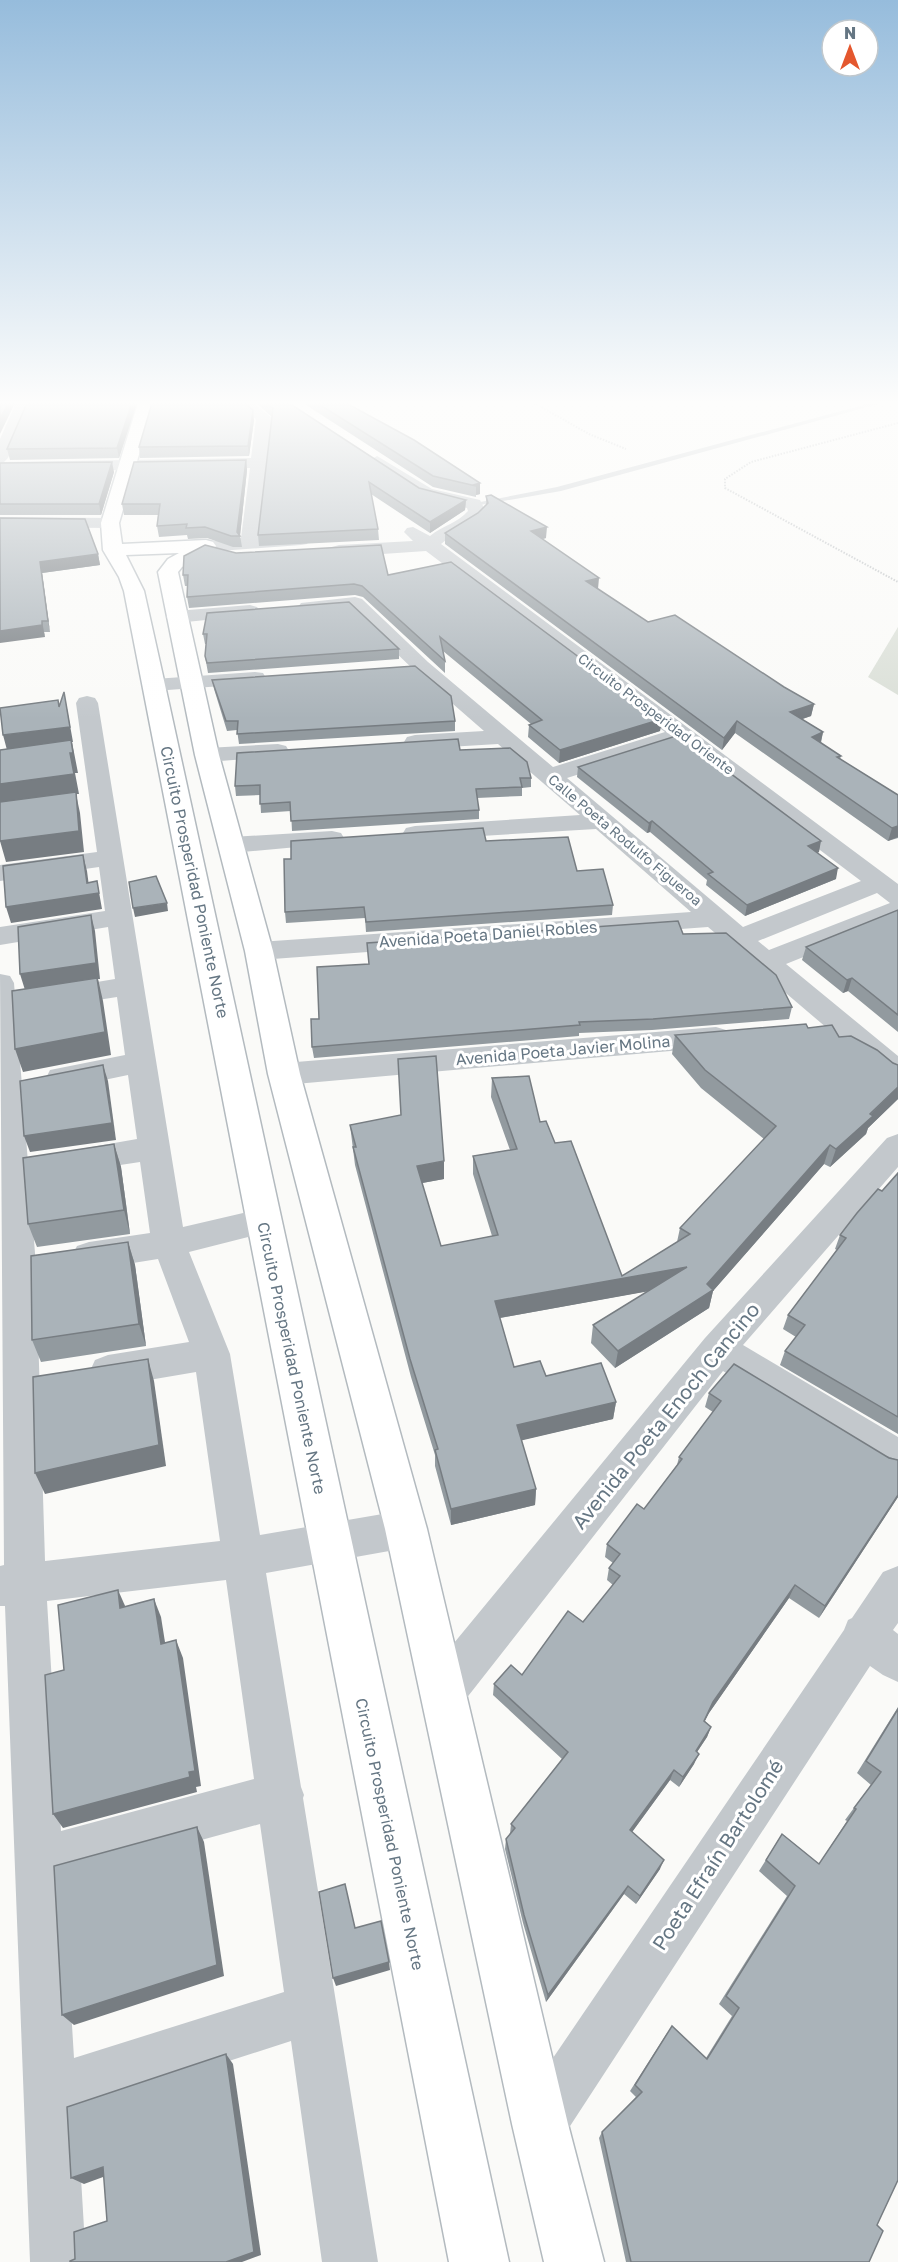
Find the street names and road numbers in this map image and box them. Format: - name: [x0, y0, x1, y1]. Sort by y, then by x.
- street label: Circuito Prosperidad Oriente: [575, 649, 738, 778]
- street label: Circuito Prosperidad Poniente Norte: [156, 744, 234, 1020]
- street label: Calle Poeta Rodulfo Figueroa: [545, 770, 706, 909]
- street label: Avenida Poeta Daniel Robles: [378, 916, 598, 952]
- street label: Avenida Poeta Javier Molina: [455, 1031, 671, 1069]
- street label: Circuito Prosperidad Poniente Norte: [253, 1220, 331, 1496]
- street label: Avenida Poeta Enoch Cancino: [566, 1297, 764, 1533]
- street label: Circuito Prosperidad Poniente Norte: [351, 1696, 429, 1972]
- street label: Poeta Efraín Bartolomé: [647, 1755, 788, 1954]

